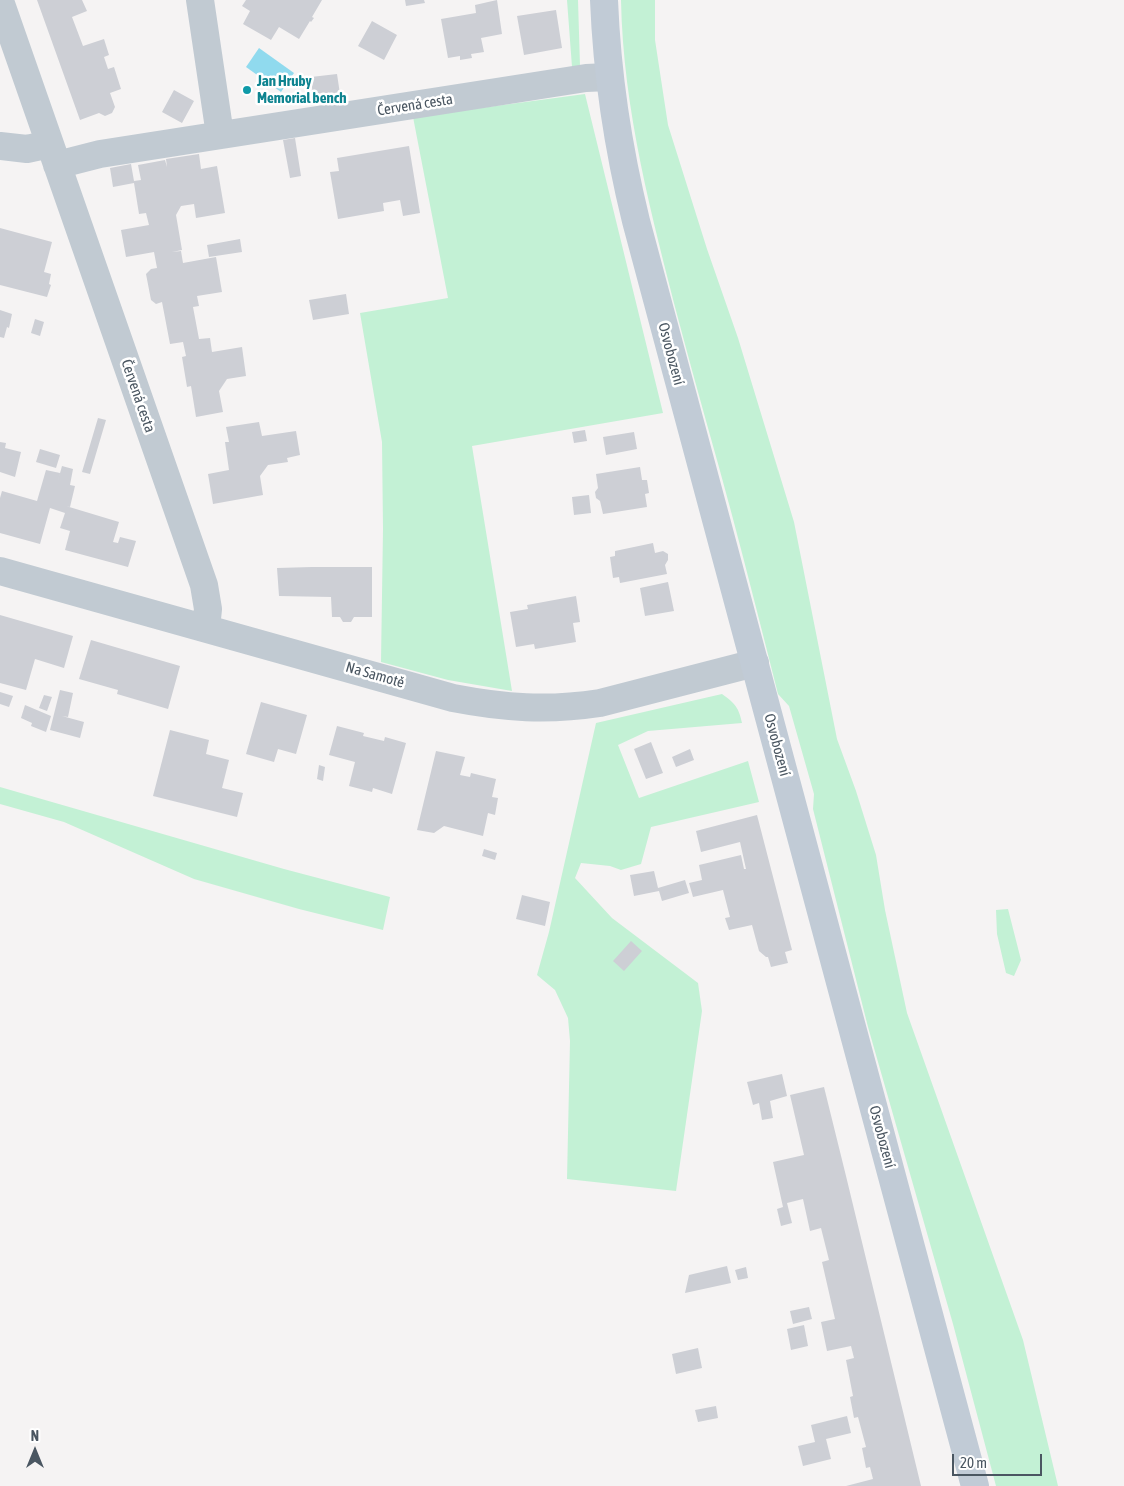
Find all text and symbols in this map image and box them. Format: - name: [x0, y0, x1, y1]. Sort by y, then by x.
- place label: Jan Hruby Memorial bench: [257, 72, 347, 107]
- marker: Jan Hruby Memorial bench: [241, 84, 253, 96]
- street label: Červená cesta: [376, 90, 454, 120]
- street label: Osvobození: [654, 321, 688, 387]
- street label: Červená cesta: [117, 357, 159, 435]
- street label: Na Samotě: [344, 658, 406, 692]
- street label: Osvobození: [760, 712, 794, 778]
- street label: Osvobození: [865, 1104, 899, 1170]
- north arrow: [10, 1426, 60, 1476]
- text: N: [31, 1428, 39, 1444]
- scale bar: [954, 1444, 1044, 1476]
- text: 20 m: [960, 1454, 987, 1471]

